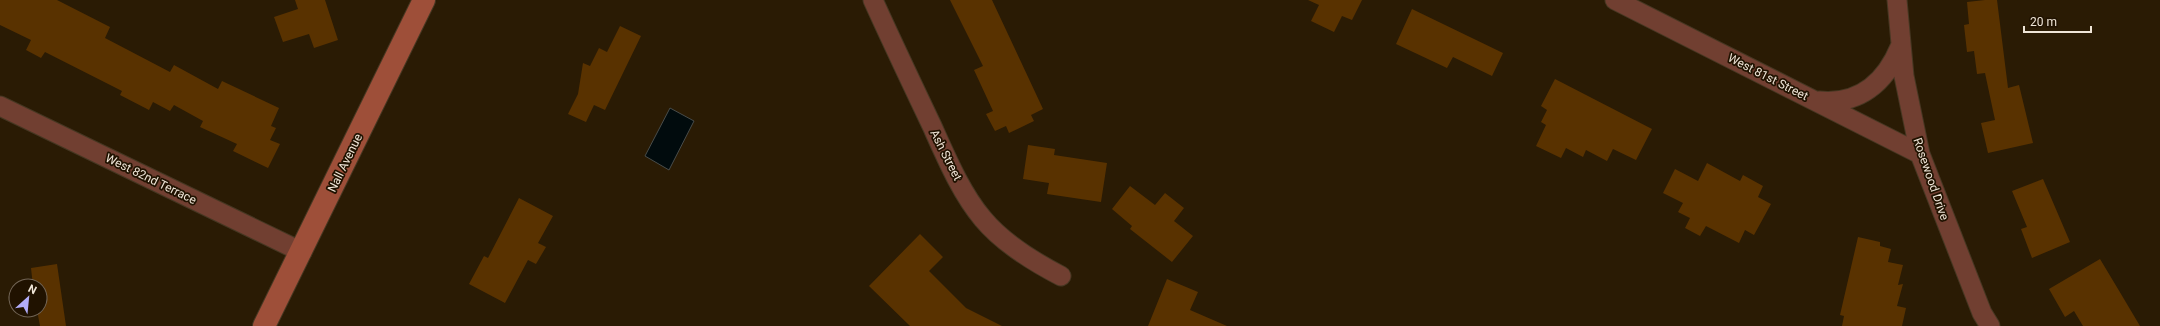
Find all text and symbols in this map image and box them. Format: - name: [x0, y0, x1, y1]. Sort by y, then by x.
- scale bar: [2024, 8, 2091, 34]
- text: 20 m: [2030, 15, 2057, 29]
- street label: West 81st Street: [1726, 51, 1811, 103]
- street label: Ash Street: [927, 127, 965, 183]
- street label: Nall Avenue: [325, 132, 365, 194]
- street label: Rosewood Drive: [1910, 136, 1952, 222]
- street label: West 82nd Terrace: [103, 151, 199, 207]
- north arrow: [8, 278, 48, 318]
- text: N: [26, 282, 39, 297]

